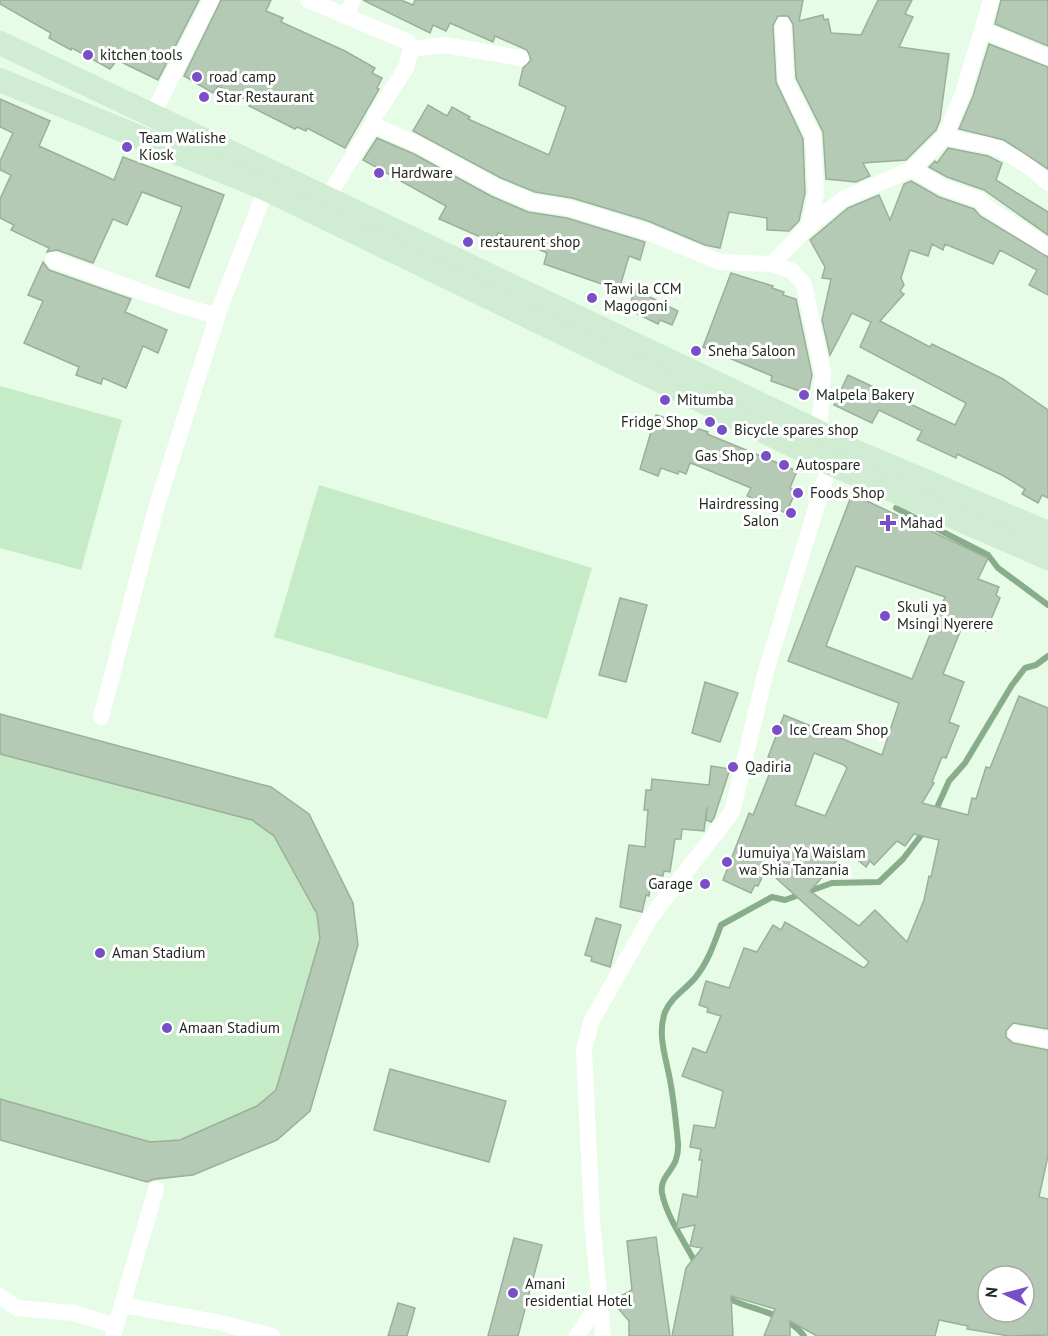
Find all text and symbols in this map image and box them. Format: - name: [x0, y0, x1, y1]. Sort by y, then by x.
- place label: kitchen tools: [100, 45, 183, 64]
- marker: kitchen tools: [81, 48, 95, 62]
- place label: road camp: [209, 67, 276, 86]
- marker: road camp: [190, 70, 204, 84]
- place label: Star Restaurant: [216, 87, 314, 106]
- marker: Star Restaurant: [197, 90, 211, 104]
- place label: Team Walishe Kiosk: [139, 128, 226, 164]
- marker: Team Walishe Kiosk: [120, 140, 134, 154]
- place label: Hardware: [391, 163, 453, 182]
- marker: Hardware: [372, 166, 386, 180]
- place label: restaurent shop: [480, 232, 580, 251]
- marker: restaurent shop: [461, 235, 475, 249]
- place label: Tawi la CCM Magogoni: [604, 279, 682, 315]
- marker: Tawi la CCM Magogoni: [585, 291, 599, 305]
- place label: Sneha Saloon: [708, 341, 796, 360]
- marker: Sneha Saloon: [689, 344, 703, 358]
- place label: Malpela Bakery: [816, 385, 914, 404]
- marker: Malpela Bakery: [797, 388, 811, 402]
- place label: Mitumba: [677, 390, 734, 409]
- marker: Mitumba: [658, 393, 672, 407]
- place label: Fridge Shop: [621, 412, 698, 431]
- marker: Fridge Shop: [703, 415, 717, 429]
- place label: Bicycle spares shop: [734, 420, 859, 439]
- marker: Bicycle spares shop: [715, 423, 729, 437]
- place label: Gas Shop: [695, 446, 754, 465]
- marker: Gas Shop: [759, 449, 773, 463]
- place label: Autospare: [796, 455, 860, 474]
- marker: Autospare: [777, 458, 791, 472]
- place label: Foods Shop: [810, 483, 885, 502]
- marker: Foods Shop: [791, 486, 805, 500]
- place label: Hairdressing Salon: [699, 494, 779, 530]
- marker: Hairdressing Salon: [784, 506, 798, 520]
- place label: Mahad: [900, 513, 943, 532]
- marker: Mahad: [881, 516, 895, 530]
- place label: Skuli ya Msingi Nyerere: [897, 597, 993, 633]
- marker: Skuli ya Msingi Nyerere: [878, 609, 892, 623]
- place label: Ice Cream Shop: [789, 720, 888, 739]
- marker: Ice Cream Shop: [770, 723, 784, 737]
- place label: Qadiria: [745, 757, 791, 776]
- marker: Qadiria: [726, 760, 740, 774]
- place label: Jumuiya Ya Waislam wa Shia Tanzania: [738, 843, 866, 879]
- marker: Jumuiya Ya Waislam wa Shia Tanzania: [720, 855, 734, 869]
- place label: Garage: [648, 874, 693, 893]
- marker: Garage: [698, 877, 712, 891]
- place label: Aman Stadium: [112, 943, 205, 962]
- marker: Aman Stadium: [93, 946, 107, 960]
- place label: Amaan Stadium: [179, 1018, 280, 1037]
- marker: Amaan Stadium: [160, 1021, 174, 1035]
- north arrow: [976, 1264, 1036, 1324]
- place label: Amani residential Hotel: [525, 1274, 633, 1310]
- marker: Amani residential Hotel: [506, 1286, 520, 1300]
- text: N: [981, 1286, 1002, 1299]

